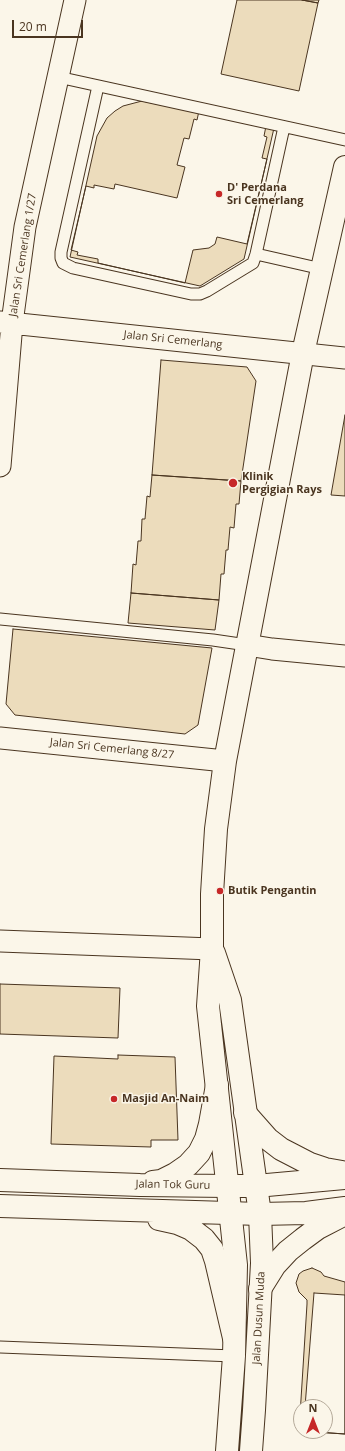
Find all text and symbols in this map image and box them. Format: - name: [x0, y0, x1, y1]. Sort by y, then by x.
- scale bar: [14, 12, 85, 38]
- text: 20 m: [19, 18, 47, 35]
- place label: D' Perdana Sri Cemerlang: [227, 181, 304, 207]
- marker: D' Perdana Sri Cemerlang: [214, 189, 224, 199]
- street label: Jalan Sri Cemerlang 1/27: [7, 192, 39, 318]
- street label: Jalan Sri Cemerlang: [123, 328, 223, 352]
- place label: Klinik Pergigian Rays: [242, 470, 322, 496]
- marker: Klinik Pergigian Rays: [227, 477, 239, 489]
- street label: Jalan Sri Cemerlang 8/27: [49, 736, 175, 762]
- place label: Butik Pengantin: [228, 884, 317, 898]
- marker: Butik Pengantin: [215, 886, 225, 896]
- place label: Masjid An-Naim: [122, 1092, 209, 1106]
- marker: Masjid An-Naim: [109, 1094, 119, 1104]
- street label: Jalan Tok Guru: [135, 1178, 211, 1192]
- street label: Jalan Dusun Muda: [250, 1271, 268, 1365]
- north arrow: [293, 1399, 333, 1439]
- text: N: [309, 1400, 317, 1415]

